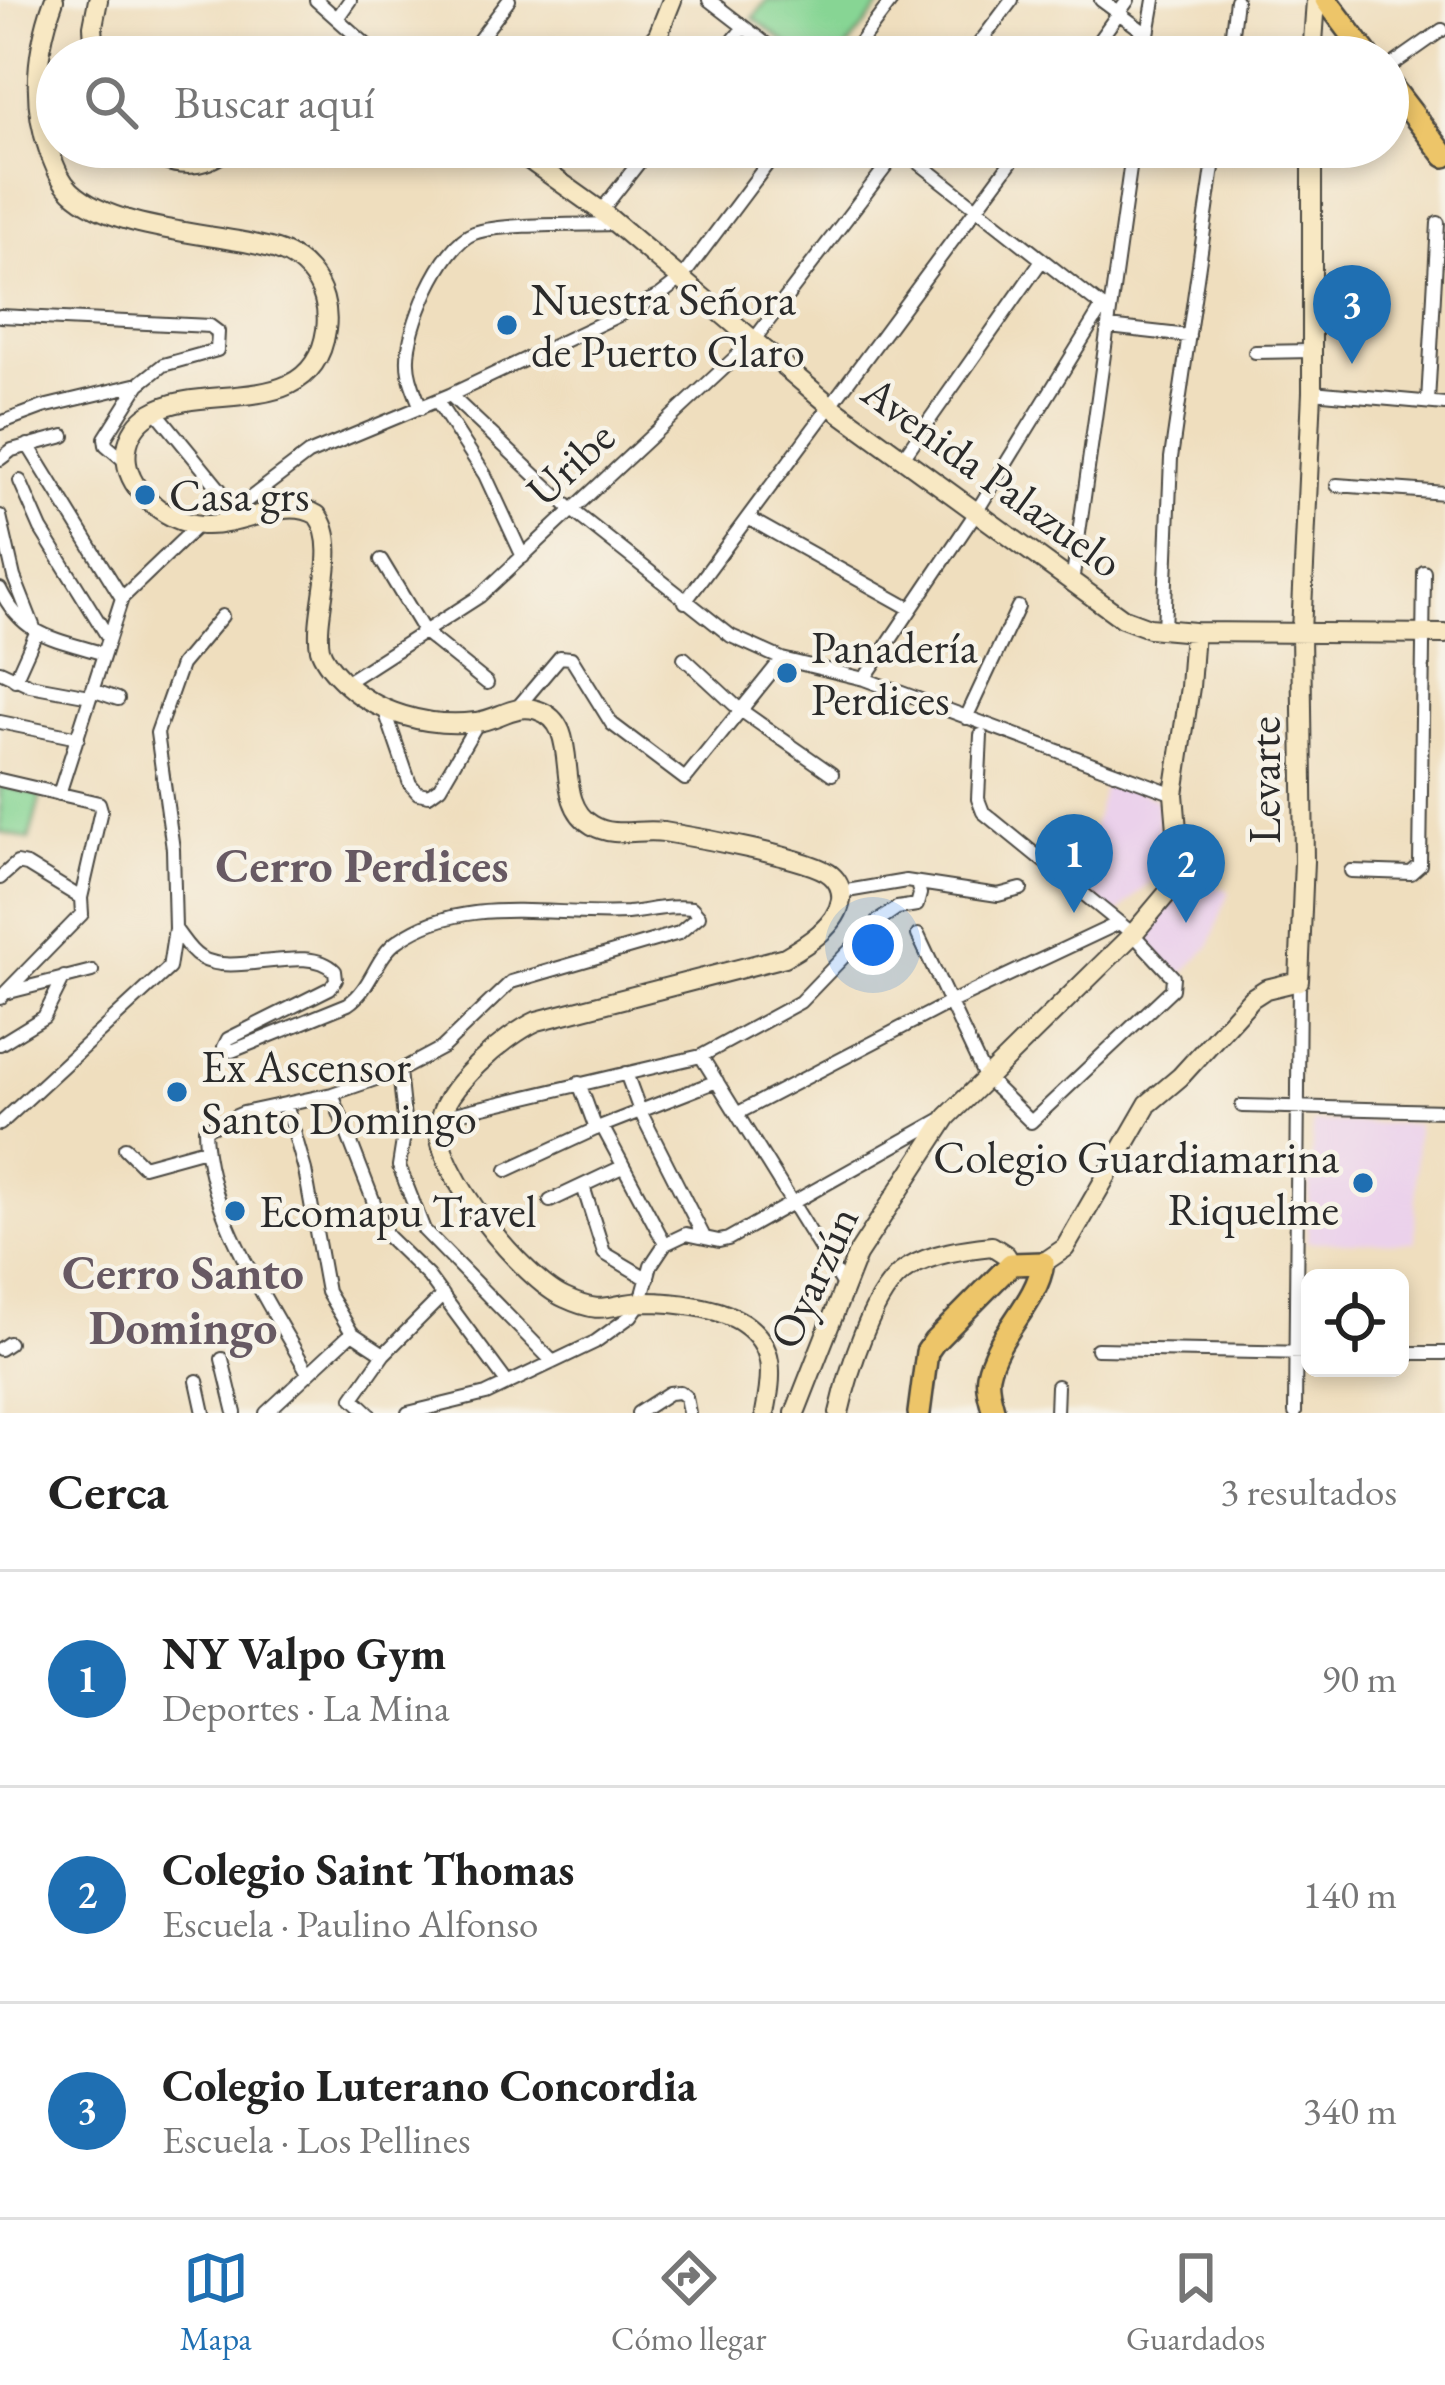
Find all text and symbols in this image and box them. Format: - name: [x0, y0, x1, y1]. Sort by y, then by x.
- search box: [36, 36, 1409, 168]
- icon: search: [78, 69, 144, 135]
- text: Buscar aquí: [174, 73, 374, 131]
- pin: 3: [1313, 265, 1391, 364]
- place label: Nuestra Señora de Puerto Claro: [531, 270, 805, 380]
- marker: Nuestra Señora de Puerto Claro: [494, 312, 520, 338]
- street label: Avenida Palazuelo: [850, 361, 1135, 590]
- street label: Uribe: [514, 408, 626, 518]
- place label: Casa grs: [169, 466, 310, 524]
- marker: Casa grs: [132, 482, 158, 508]
- place label: Panadería Perdices: [811, 618, 978, 728]
- marker: Panadería Perdices: [774, 660, 800, 686]
- street label: Levarte: [1235, 716, 1293, 844]
- pin: 1: [1035, 814, 1113, 913]
- pin: 2: [1147, 824, 1225, 923]
- district label: Cerro Perdices: [215, 834, 509, 896]
- your location: [843, 915, 903, 975]
- place label: Ex Ascensor Santo Domingo: [201, 1037, 477, 1147]
- marker: Ex Ascensor Santo Domingo: [164, 1079, 190, 1105]
- place label: Colegio Guardiamarina Riquelme: [933, 1128, 1339, 1238]
- marker: Colegio Guardiamarina Riquelme: [1350, 1170, 1376, 1196]
- place label: Ecomapu Travel: [259, 1182, 537, 1240]
- street label: Oyarzún: [755, 1196, 871, 1358]
- marker: Ecomapu Travel: [222, 1198, 248, 1224]
- district label: Cerro Santo Domingo: [62, 1241, 304, 1358]
- map controls: [1301, 1269, 1409, 1377]
- button: locate: [1301, 1269, 1409, 1377]
- text: Cerca: [48, 1458, 168, 1524]
- text: 3 resultados: [1220, 1466, 1397, 1517]
- text: NY Valpo Gym: [162, 1624, 446, 1682]
- text: 1: [77, 1653, 97, 1704]
- text: 90 m: [1321, 1653, 1397, 1704]
- text: Deportes · La Mina: [162, 1682, 450, 1733]
- text: Colegio Saint Thomas: [162, 1840, 575, 1898]
- text: 2: [77, 1869, 97, 1920]
- text: 140 m: [1303, 1869, 1397, 1920]
- text: Escuela · Paulino Alfonso: [162, 1898, 538, 1949]
- text: Colegio Luterano Concordia: [162, 2056, 697, 2114]
- text: 3: [77, 2085, 97, 2136]
- text: 340 m: [1303, 2085, 1397, 2136]
- text: Escuela · Los Pellines: [162, 2114, 471, 2165]
- tab: Mapa: [180, 2245, 252, 2360]
- tab: Cómo llegar: [611, 2245, 767, 2360]
- tab: Guardados: [1126, 2245, 1265, 2360]

